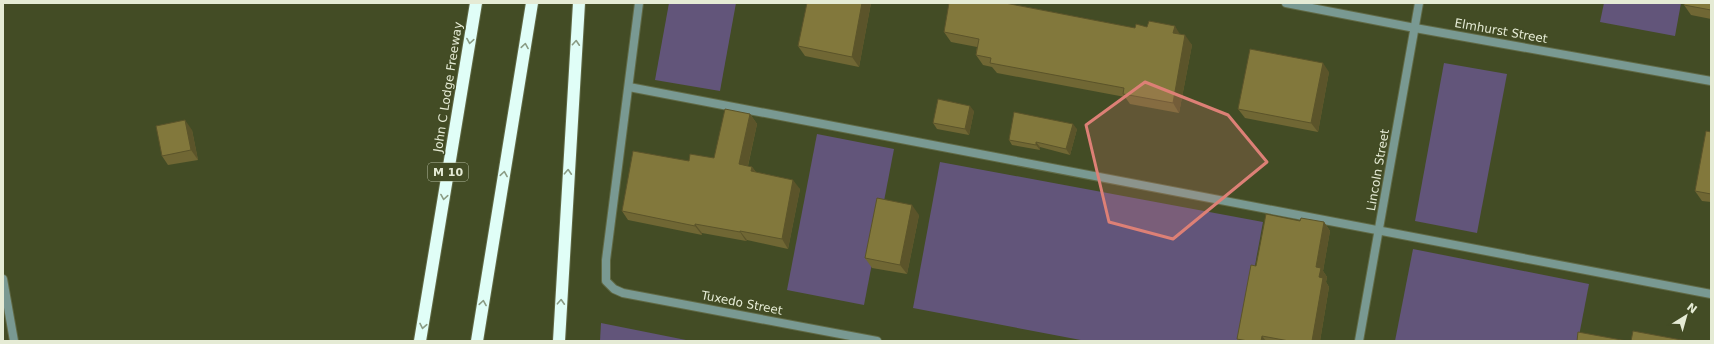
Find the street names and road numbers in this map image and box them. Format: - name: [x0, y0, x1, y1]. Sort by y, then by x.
- street label: Elmhurst Street: [1454, 16, 1549, 46]
- street label: John C Lodge Freeway: [431, 21, 465, 154]
- street label: Lincoln Street: [1364, 128, 1392, 212]
- road number: M 10: [428, 163, 468, 181]
- street label: Tuxedo Street: [699, 288, 784, 318]

